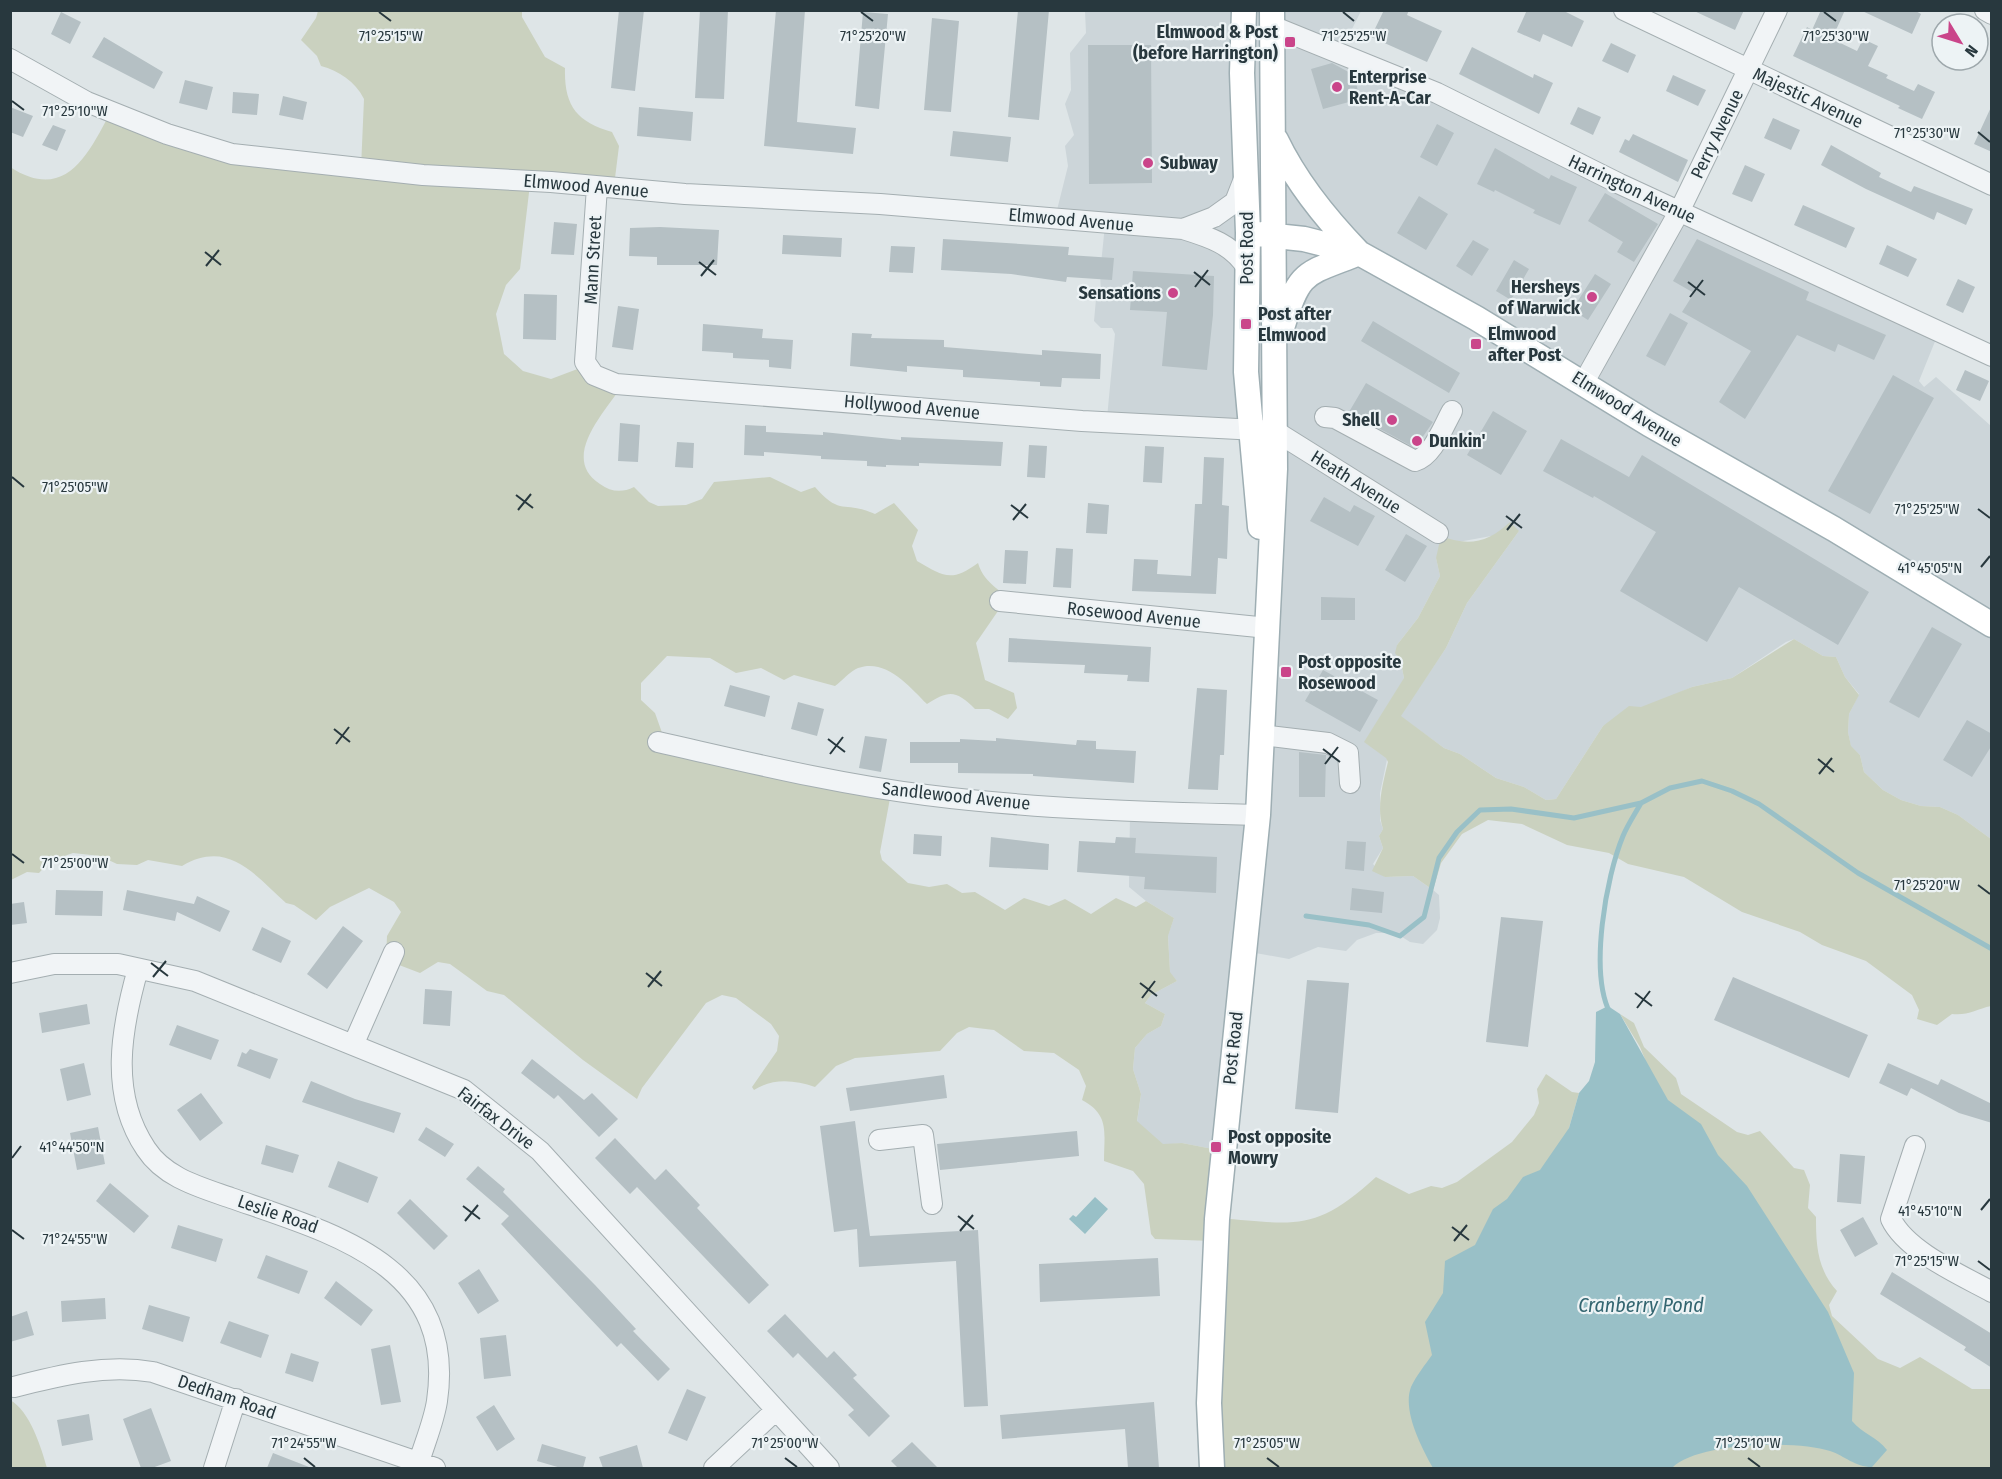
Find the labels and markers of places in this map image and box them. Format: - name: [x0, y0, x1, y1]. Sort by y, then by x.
- place label: Elmwood & Post (before Harrington): [1133, 21, 1279, 64]
- marker: Elmwood & Post (before Harrington): [1283, 35, 1297, 49]
- place label: Enterprise Rent-A-Car: [1349, 66, 1431, 109]
- marker: Enterprise Rent-A-Car: [1330, 80, 1344, 94]
- place label: Subway: [1160, 152, 1218, 174]
- marker: Subway: [1141, 156, 1155, 170]
- place label: Hersheys of Warwick: [1498, 276, 1581, 319]
- place label: Sensations: [1078, 282, 1161, 304]
- marker: Sensations: [1166, 286, 1180, 300]
- marker: Hersheys of Warwick: [1585, 290, 1599, 304]
- place label: Post after Elmwood: [1258, 303, 1332, 346]
- marker: Post after Elmwood: [1239, 317, 1253, 331]
- place label: Elmwood after Post: [1488, 323, 1562, 366]
- marker: Elmwood after Post: [1469, 337, 1483, 351]
- place label: Shell: [1342, 409, 1380, 431]
- marker: Shell: [1385, 413, 1399, 427]
- place label: Dunkin': [1429, 430, 1486, 452]
- marker: Dunkin': [1410, 434, 1424, 448]
- place label: Post opposite Rosewood: [1298, 651, 1401, 694]
- marker: Post opposite Rosewood: [1279, 665, 1293, 679]
- place label: Post opposite Mowry: [1228, 1126, 1331, 1169]
- marker: Post opposite Mowry: [1209, 1140, 1223, 1154]

